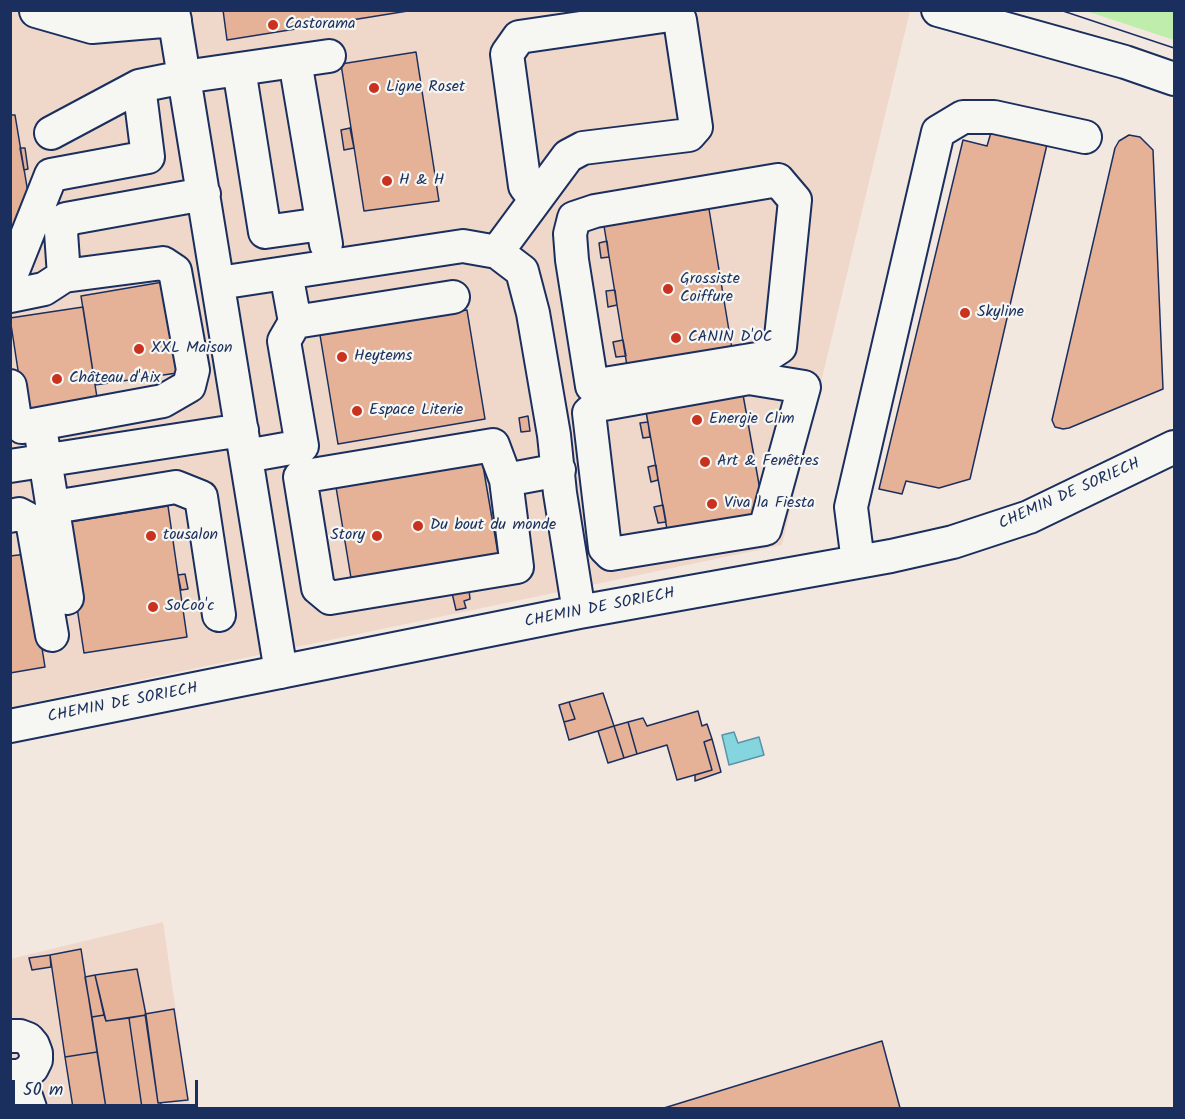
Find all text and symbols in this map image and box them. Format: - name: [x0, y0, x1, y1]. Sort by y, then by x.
- place label: Castorama: [285, 15, 355, 35]
- marker: Castorama: [266, 18, 280, 32]
- place label: Ligne Roset: [386, 78, 465, 98]
- marker: Ligne Roset: [367, 81, 381, 95]
- place label: H & H: [399, 171, 445, 191]
- marker: H & H: [380, 174, 394, 188]
- place label: Grossiste Coiffure: [680, 270, 740, 308]
- marker: Grossiste Coiffure: [661, 282, 675, 296]
- place label: Skyline: [977, 303, 1024, 323]
- marker: Skyline: [958, 306, 972, 320]
- place label: CANIN D'OC: [688, 328, 772, 348]
- marker: CANIN D'OC: [669, 331, 683, 345]
- place label: XXL Maison: [151, 339, 233, 359]
- marker: XXL Maison: [132, 342, 146, 356]
- place label: Heytems: [354, 347, 412, 367]
- marker: Heytems: [335, 350, 349, 364]
- place label: Château d'Aix: [69, 369, 160, 389]
- marker: Château d'Aix: [50, 372, 64, 386]
- place label: Espace Literie: [369, 401, 463, 421]
- marker: Espace Literie: [350, 404, 364, 418]
- place label: Energie Clim: [709, 410, 794, 430]
- marker: Energie Clim: [690, 413, 704, 427]
- place label: Art & Fenêtres: [717, 452, 819, 472]
- marker: Art & Fenêtres: [698, 455, 712, 469]
- street label: CHEMIN DE SORIECH: [996, 455, 1144, 535]
- place label: Viva la Fiesta: [724, 494, 815, 514]
- marker: Viva la Fiesta: [705, 497, 719, 511]
- place label: Du bout du monde: [430, 516, 556, 536]
- marker: Du bout du monde: [411, 519, 425, 533]
- place label: tousalon: [163, 526, 218, 546]
- place label: Story: [330, 526, 365, 546]
- marker: tousalon: [144, 529, 158, 543]
- marker: Story: [370, 529, 384, 543]
- street label: CHEMIN DE SORIECH: [523, 585, 677, 633]
- place label: SoCoo'c: [165, 597, 214, 617]
- marker: SoCoo'c: [146, 600, 160, 614]
- street label: CHEMIN DE SORIECH: [46, 680, 200, 728]
- scale bar: [15, 1068, 201, 1106]
- text: 50 m: [23, 1076, 63, 1105]

